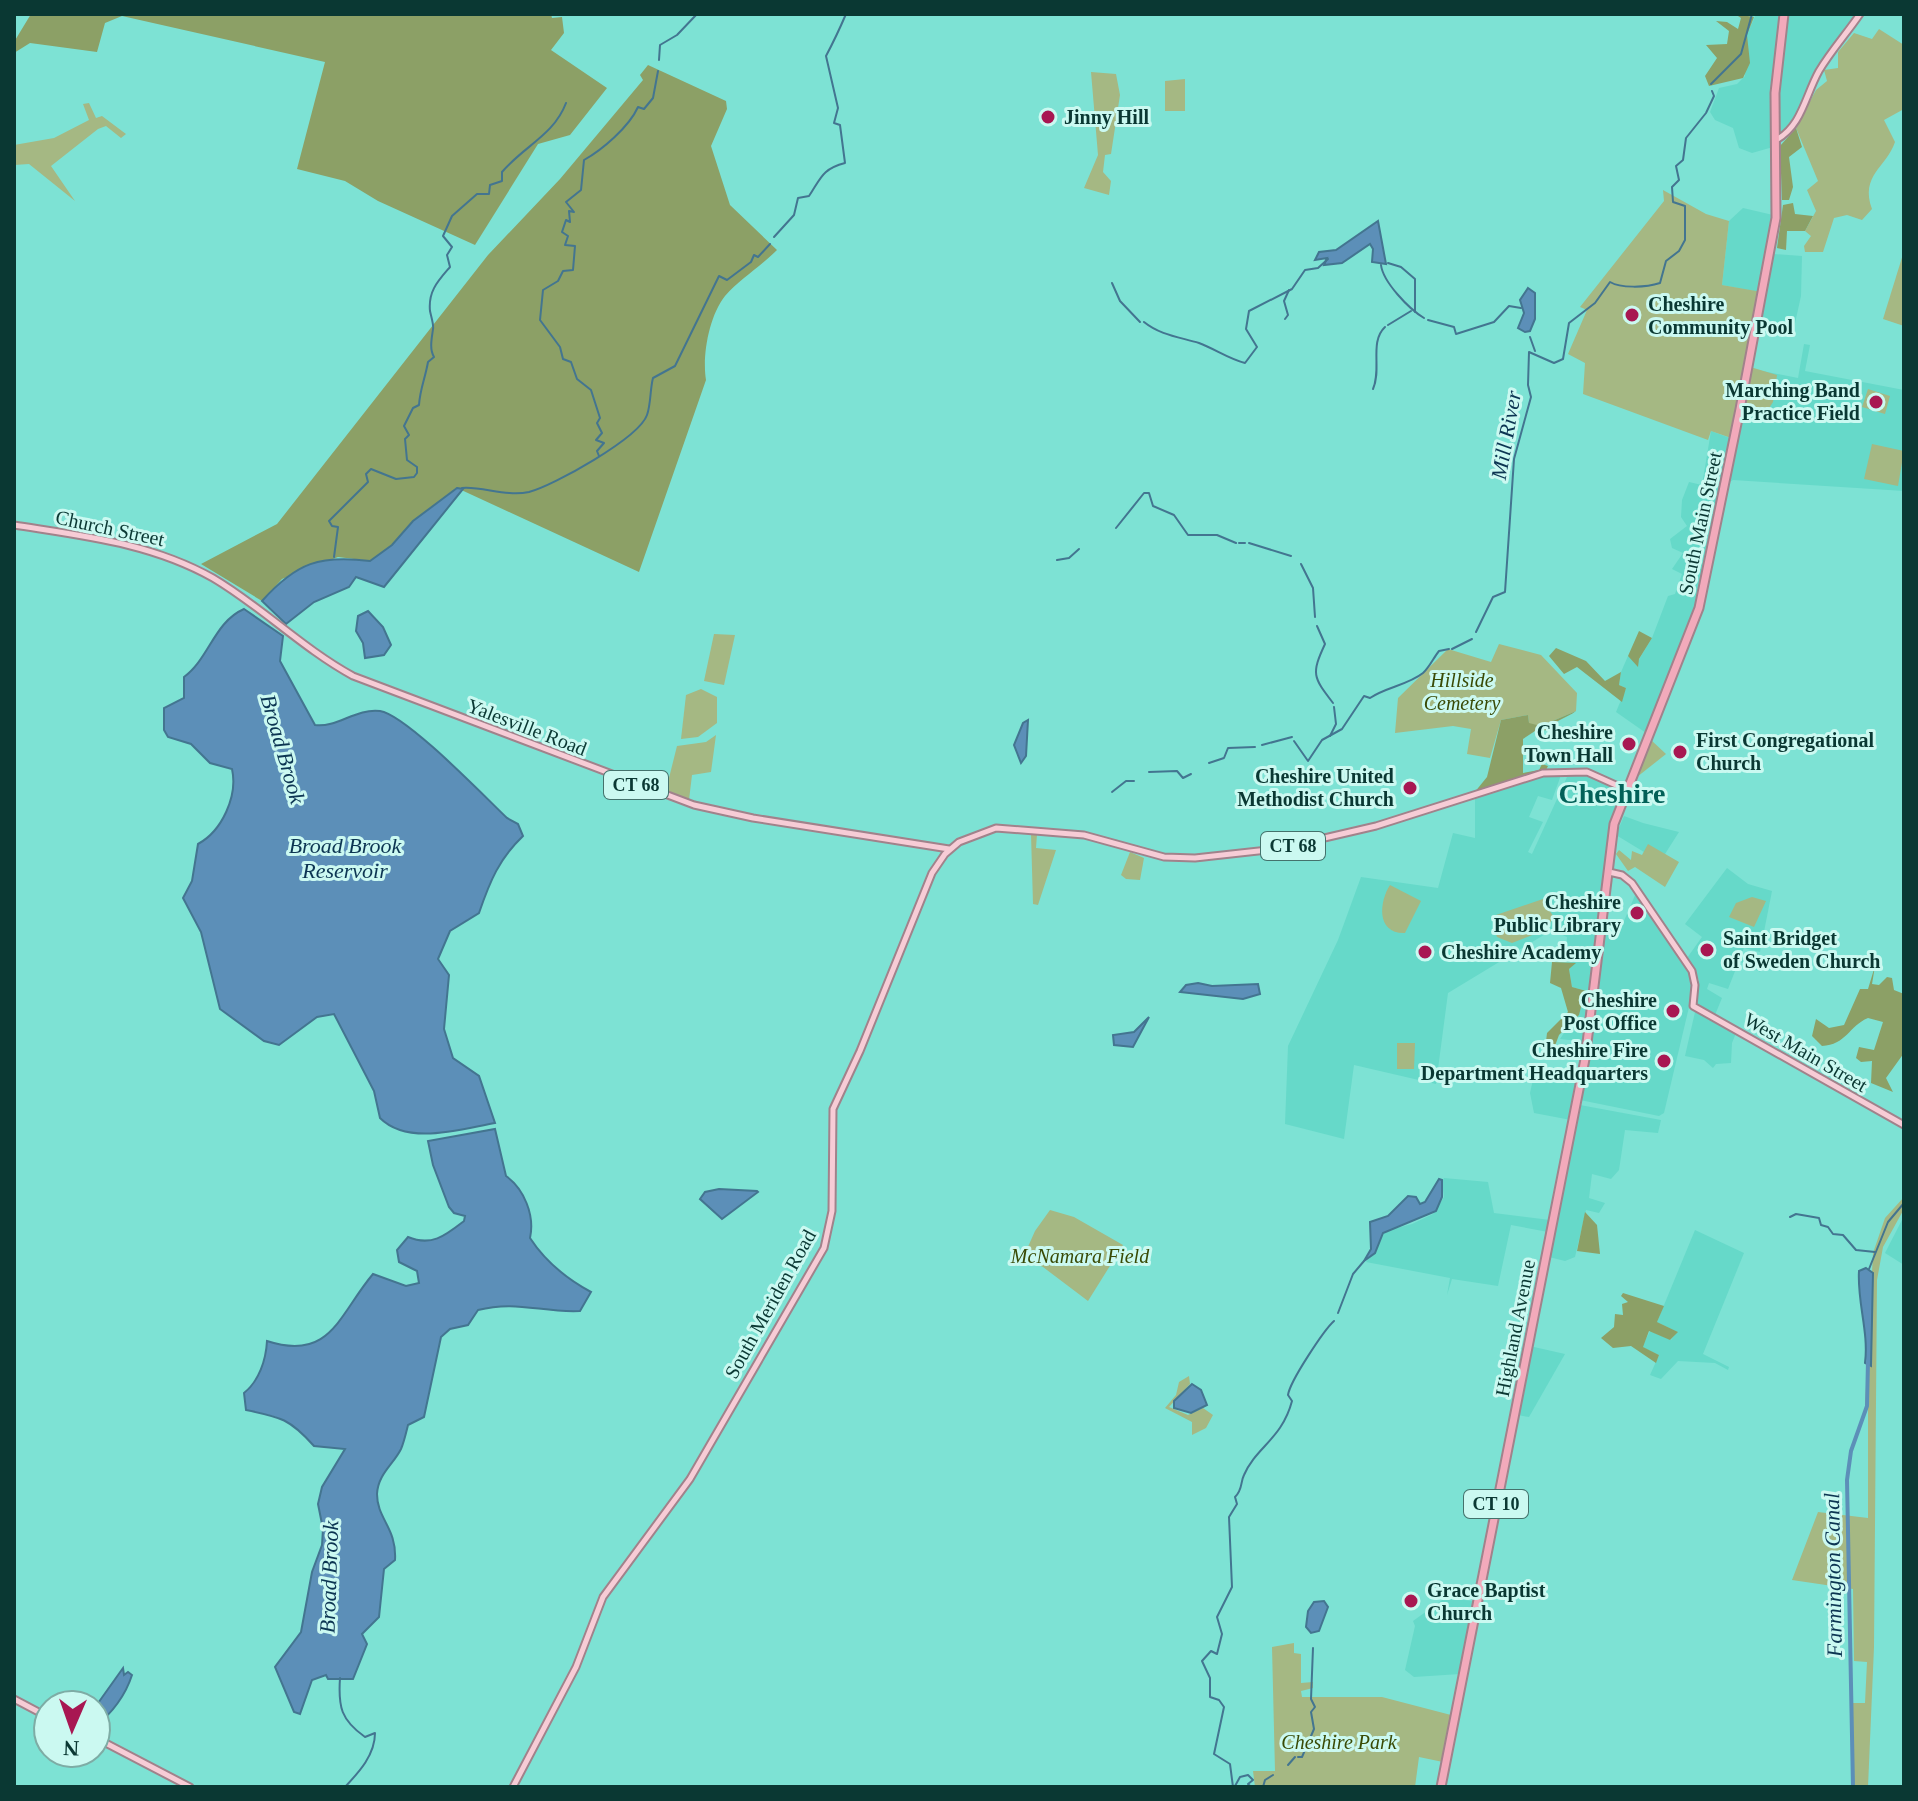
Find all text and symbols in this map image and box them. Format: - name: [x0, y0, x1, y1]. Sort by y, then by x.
- place label: Jinny Hill: [1064, 106, 1149, 129]
- marker: Jinny Hill: [1039, 108, 1057, 126]
- place label: Cheshire Community Pool: [1648, 293, 1793, 339]
- marker: Cheshire Community Pool: [1623, 306, 1641, 324]
- place label: Marching Band Practice Field: [1725, 379, 1860, 424]
- water label: Mill River: [1486, 388, 1526, 482]
- marker: Marching Band Practice Field: [1867, 393, 1885, 411]
- street label: South Main Street: [1674, 449, 1726, 596]
- street label: Church Street: [54, 506, 167, 550]
- park label: Hillside Cemetery: [1424, 669, 1500, 715]
- water label: Broad Brook: [255, 691, 311, 808]
- street label: Yalesville Road: [464, 694, 590, 760]
- place label: Cheshire Town Hall: [1524, 721, 1613, 766]
- place label: First Congregational Church: [1696, 729, 1874, 774]
- marker: Cheshire Town Hall: [1620, 735, 1638, 753]
- marker: First Congregational Church: [1671, 743, 1689, 761]
- place label: Cheshire United Methodist Church: [1237, 765, 1394, 810]
- road number: CT 68: [604, 771, 668, 799]
- district label: Cheshire: [1559, 778, 1665, 809]
- marker: Cheshire United Methodist Church: [1401, 779, 1419, 797]
- road number: CT 68: [1261, 832, 1325, 860]
- water label: Broad Brook Reservoir: [289, 833, 403, 883]
- place label: Cheshire Public Library: [1494, 891, 1621, 937]
- marker: Cheshire Public Library: [1628, 904, 1646, 922]
- place label: Saint Bridget of Sweden Church: [1723, 927, 1880, 972]
- place label: Cheshire Academy: [1441, 941, 1601, 964]
- marker: Saint Bridget of Sweden Church: [1698, 941, 1716, 959]
- marker: Cheshire Academy: [1416, 943, 1434, 961]
- place label: Cheshire Post Office: [1563, 989, 1657, 1034]
- marker: Cheshire Post Office: [1664, 1002, 1682, 1020]
- street label: West Main Street: [1741, 1008, 1872, 1096]
- place label: Cheshire Fire Department Headquarters: [1421, 1039, 1648, 1085]
- marker: Cheshire Fire Department Headquarters: [1655, 1052, 1673, 1070]
- street label: South Meriden Road: [720, 1226, 820, 1382]
- park label: McNamara Field: [1010, 1245, 1150, 1267]
- street label: Highland Avenue: [1491, 1258, 1540, 1399]
- road number: CT 10: [1464, 1490, 1528, 1518]
- water label: Farmington Canal: [1819, 1493, 1847, 1658]
- water label: Broad Brook: [315, 1519, 344, 1634]
- place label: Grace Baptist Church: [1427, 1579, 1546, 1624]
- marker: Grace Baptist Church: [1402, 1592, 1420, 1610]
- north arrow: [32, 1689, 112, 1769]
- park label: Cheshire Park: [1281, 1731, 1398, 1753]
- text: N: [63, 1736, 80, 1761]

